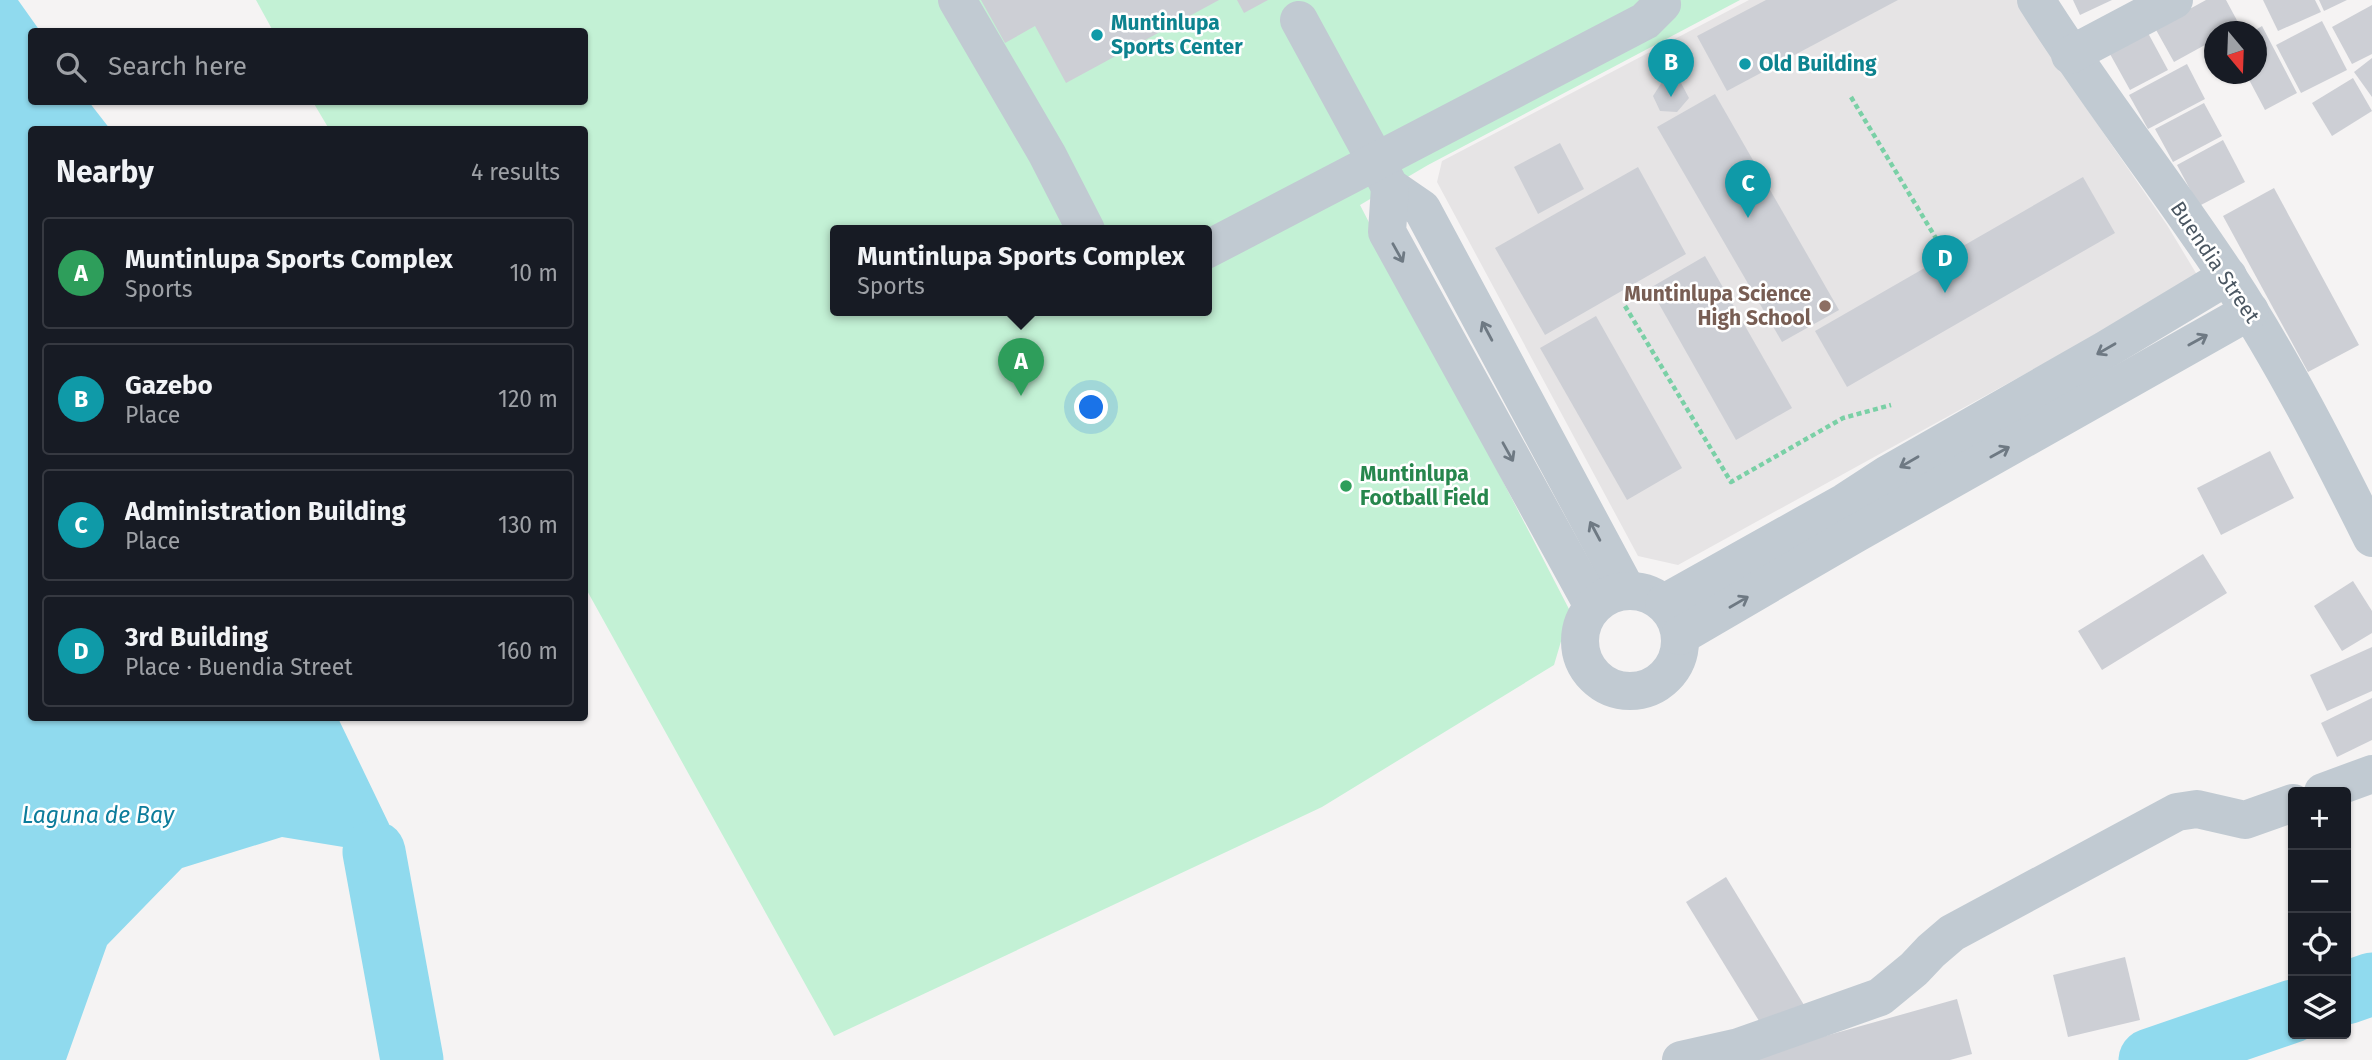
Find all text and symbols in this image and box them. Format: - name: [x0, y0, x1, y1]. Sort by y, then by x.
- place label: Muntinlupa Sports Center: [1111, 10, 1243, 60]
- north arrow: [2204, 21, 2267, 84]
- marker: Muntinlupa Sports Center: [1089, 27, 1105, 43]
- search box: [28, 28, 588, 105]
- pin: B: [1648, 39, 1694, 97]
- icon: search: [52, 48, 90, 86]
- text: Search here: [108, 51, 247, 82]
- place label: Old Building: [1759, 51, 1877, 77]
- marker: Old Building: [1737, 56, 1753, 72]
- text: Nearby: [56, 154, 154, 190]
- text: 4 results: [471, 158, 560, 186]
- pin: C: [1725, 160, 1771, 218]
- street label: Buendia Street: [2165, 196, 2265, 328]
- popup: [830, 225, 1212, 316]
- pin: D: [1922, 235, 1968, 293]
- text: Muntinlupa Sports Complex: [857, 241, 1185, 272]
- one-way arrow: [1391, 242, 1405, 262]
- text: Muntinlupa Sports Complex: [125, 244, 453, 275]
- text: A: [74, 259, 88, 287]
- text: 10 m: [509, 259, 558, 287]
- text: Sports: [857, 272, 925, 300]
- text: Sports: [125, 275, 193, 303]
- place label: Muntinlupa Science High School: [1624, 281, 1812, 331]
- marker: Muntinlupa Science High School: [1817, 298, 1833, 314]
- one-way arrow: [1480, 321, 1494, 341]
- one-way arrow: [2188, 333, 2208, 347]
- pin: A: [998, 338, 1044, 396]
- one-way arrow: [2097, 343, 2117, 357]
- text: Gazebo: [125, 370, 213, 401]
- text: B: [74, 385, 88, 413]
- text: 120 m: [498, 385, 558, 413]
- your location: [1074, 390, 1108, 424]
- text: Place: [125, 401, 180, 429]
- one-way arrow: [1502, 441, 1515, 462]
- one-way arrow: [1989, 445, 2010, 458]
- one-way arrow: [1899, 455, 1919, 469]
- place label: Muntinlupa Football Field: [1360, 461, 1489, 511]
- marker: Muntinlupa Football Field: [1338, 478, 1354, 494]
- text: Administration Building: [125, 496, 406, 527]
- text: C: [74, 511, 88, 539]
- text: 130 m: [498, 511, 558, 539]
- one-way arrow: [1588, 521, 1601, 542]
- text: Place: [125, 527, 180, 555]
- one-way arrow: [1729, 594, 1749, 608]
- text: 3rd Building: [125, 622, 268, 653]
- text: D: [74, 637, 88, 665]
- text: 160 m: [497, 637, 558, 665]
- text: Place · Buendia Street: [125, 653, 353, 681]
- map controls: [2288, 787, 2351, 1039]
- button: +: [2288, 787, 2351, 850]
- water label: Laguna de Bay: [22, 801, 175, 829]
- button: −: [2288, 850, 2351, 913]
- button: locate: [2288, 913, 2351, 976]
- button: layers: [2288, 976, 2351, 1039]

